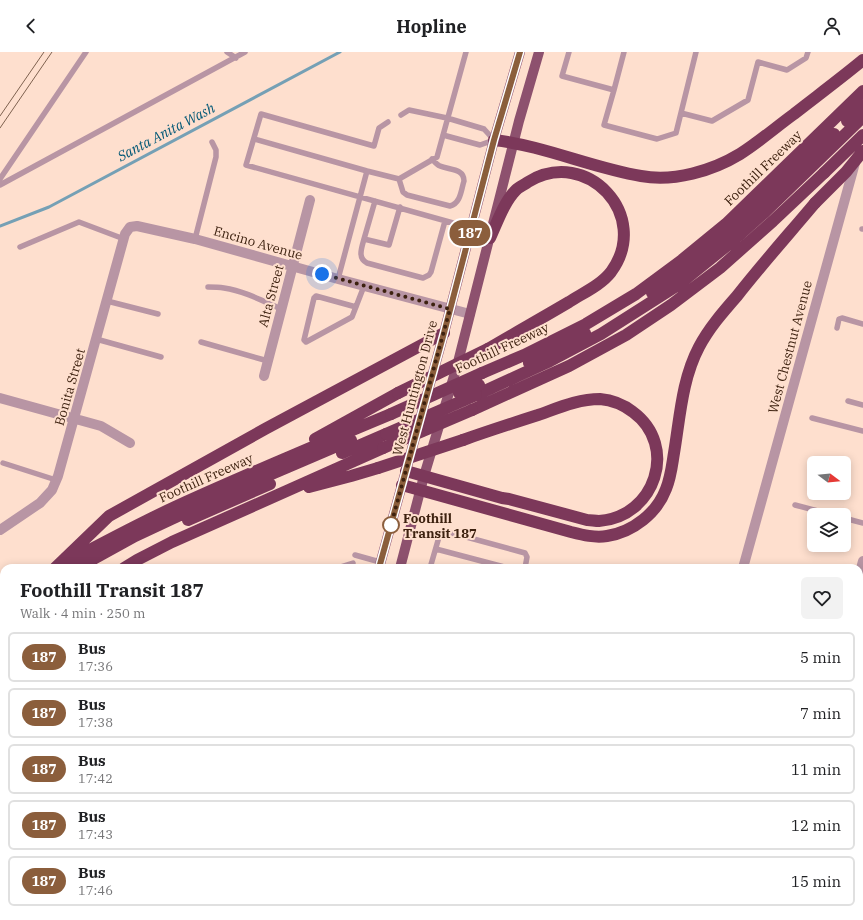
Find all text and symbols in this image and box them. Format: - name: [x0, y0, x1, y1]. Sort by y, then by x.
- icon: back: [20, 15, 42, 37]
- text: Hopline: [396, 15, 467, 38]
- icon: person: [821, 15, 843, 37]
- water label: Santa Anita Wash: [113, 99, 218, 166]
- street label: Foothill Freeway: [721, 127, 805, 209]
- line badge: 187: [447, 220, 493, 246]
- street label: Encino Avenue: [212, 222, 304, 264]
- text: 187: [457, 224, 483, 242]
- street label: Alta Street: [255, 263, 288, 329]
- your location: [312, 264, 332, 284]
- street label: West Chestnut Avenue: [764, 279, 816, 415]
- street label: West Huntington Drive: [389, 318, 441, 458]
- street label: Foothill Freeway: [452, 319, 552, 377]
- street label: Bonita Street: [51, 346, 89, 428]
- street label: Foothill Freeway: [156, 450, 256, 506]
- north arrow: [807, 456, 851, 500]
- map controls: [807, 456, 851, 552]
- button: layers: [807, 508, 851, 552]
- place label: Foothill Transit 187: [403, 510, 477, 542]
- marker: Foothill Transit 187: [382, 516, 400, 534]
- button: heart: [801, 577, 843, 619]
- text: Foothill Transit 187: [20, 578, 204, 602]
- text: Walk · 4 min · 250 m: [20, 605, 145, 622]
- text: Bus: [78, 639, 106, 658]
- text: 187: [31, 648, 57, 666]
- text: 5 min: [800, 648, 841, 667]
- text: 17:36: [78, 658, 113, 675]
- text: Bus: [78, 695, 106, 714]
- text: 187: [31, 704, 57, 722]
- text: 7 min: [800, 704, 841, 723]
- text: 17:38: [78, 714, 113, 731]
- text: Bus: [78, 751, 106, 770]
- text: 187: [31, 760, 57, 778]
- text: 11 min: [791, 760, 841, 779]
- text: 17:42: [78, 770, 113, 787]
- text: Bus: [78, 807, 106, 826]
- text: 187: [31, 816, 57, 834]
- text: 12 min: [791, 816, 841, 835]
- text: 17:43: [78, 826, 113, 843]
- text: Bus: [78, 863, 106, 882]
- text: 187: [31, 872, 57, 890]
- text: 15 min: [791, 872, 841, 891]
- text: 17:46: [78, 882, 113, 899]

